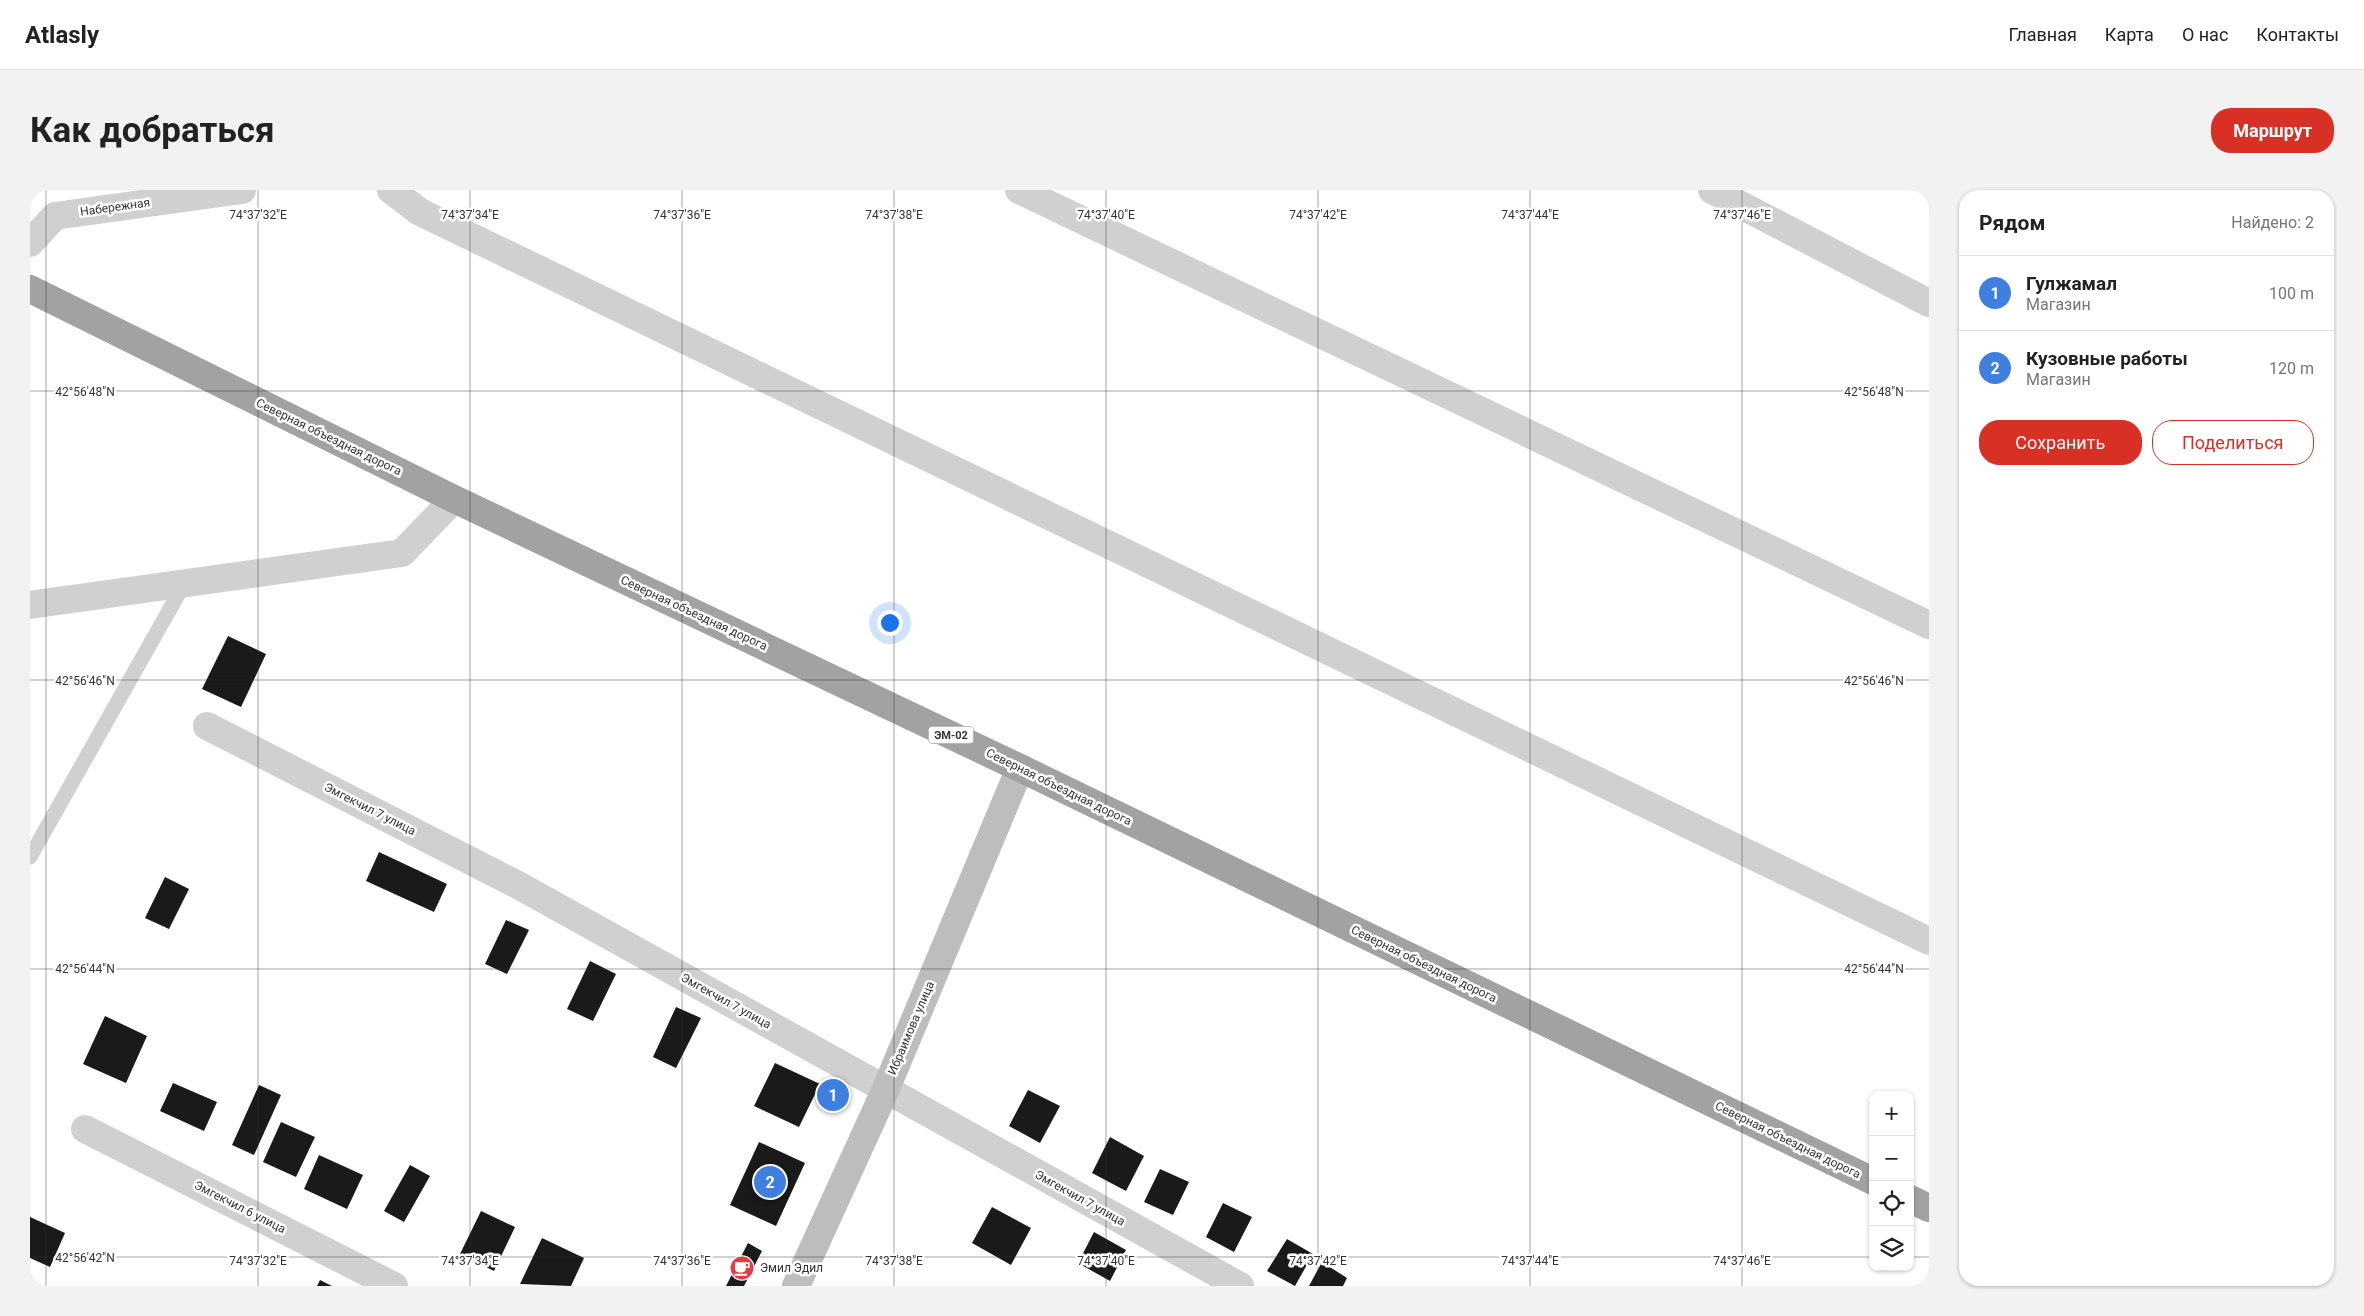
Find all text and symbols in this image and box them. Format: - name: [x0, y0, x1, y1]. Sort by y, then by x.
- text: Atlasly: [25, 21, 99, 49]
- text: Главная: [2008, 24, 2077, 45]
- text: Карта: [2105, 24, 2154, 45]
- text: О нас: [2182, 24, 2228, 45]
- text: Контакты: [2256, 24, 2339, 45]
- button: Маршрут: [2211, 108, 2334, 153]
- text: Как добраться: [30, 110, 275, 151]
- street label: Набережная: [79, 195, 151, 219]
- text: 74°37'32"E: [229, 208, 287, 222]
- text: 74°37'34"E: [441, 208, 499, 222]
- text: 74°37'36"E: [653, 208, 711, 222]
- text: 74°37'38"E: [865, 208, 923, 222]
- text: 74°37'40"E: [1077, 208, 1135, 222]
- text: 74°37'42"E: [1289, 208, 1347, 222]
- text: 74°37'44"E: [1501, 208, 1559, 222]
- text: 74°37'46"E: [1713, 208, 1771, 222]
- text: Рядом: [1979, 211, 2045, 235]
- text: Найдено: 2: [2231, 213, 2314, 232]
- text: Гулжамал: [2026, 272, 2117, 295]
- text: 1: [1990, 284, 2000, 303]
- text: 100 m: [2269, 284, 2314, 303]
- text: Магазин: [2026, 295, 2091, 314]
- text: Кузовные работы: [2026, 347, 2188, 370]
- text: 2: [1990, 359, 2000, 378]
- text: 120 m: [2269, 359, 2314, 378]
- text: Магазин: [2026, 370, 2091, 389]
- text: 42°56'48"N: [55, 385, 115, 399]
- text: 42°56'48"N: [1844, 385, 1904, 399]
- street label: Северная объездная дорога: [254, 396, 404, 478]
- button: Сохранить: [1979, 420, 2142, 465]
- button: Поделиться: [2152, 420, 2314, 465]
- street label: Северная объездная дорога: [619, 573, 769, 653]
- your location: [877, 610, 903, 636]
- text: 42°56'46"N: [55, 674, 115, 688]
- text: 42°56'46"N: [1844, 674, 1904, 688]
- road number: ЭМ-02: [928, 726, 974, 744]
- street label: Северная объездная дорога: [984, 746, 1134, 828]
- street label: Эмгекчил 7 улица: [322, 780, 418, 838]
- street label: Северная объездная дорога: [1349, 923, 1499, 1005]
- text: 42°56'44"N: [55, 962, 115, 976]
- text: 42°56'44"N: [1844, 962, 1904, 976]
- street label: Эмгекчил 7 улица: [679, 970, 773, 1032]
- street label: Ибраимова улица: [885, 979, 937, 1077]
- pin: 1: [817, 1076, 849, 1114]
- map controls: [1869, 1091, 1914, 1271]
- button: +: [1869, 1091, 1914, 1136]
- street label: Северная объездная дорога: [1713, 1099, 1863, 1181]
- button: −: [1869, 1136, 1914, 1181]
- pin: 2: [754, 1163, 786, 1201]
- street label: Эмгекчил 7 улица: [1033, 1167, 1127, 1229]
- street label: Эмгекчил 6 улица: [192, 1178, 288, 1236]
- button: locate: [1869, 1181, 1914, 1226]
- button: layers: [1869, 1226, 1914, 1271]
- text: 42°56'42"N: [55, 1251, 115, 1265]
- text: 74°37'32"E: [229, 1254, 287, 1268]
- text: 74°37'34"E: [441, 1254, 499, 1268]
- text: 74°37'36"E: [653, 1254, 711, 1268]
- text: 74°37'38"E: [865, 1254, 923, 1268]
- text: 74°37'40"E: [1077, 1254, 1135, 1268]
- text: 74°37'42"E: [1289, 1254, 1347, 1268]
- text: 74°37'44"E: [1501, 1254, 1559, 1268]
- text: 74°37'46"E: [1713, 1254, 1771, 1268]
- cafe icon: Эмил Эдил: [729, 1255, 755, 1281]
- place label: Эмил Эдил: [760, 1261, 823, 1275]

